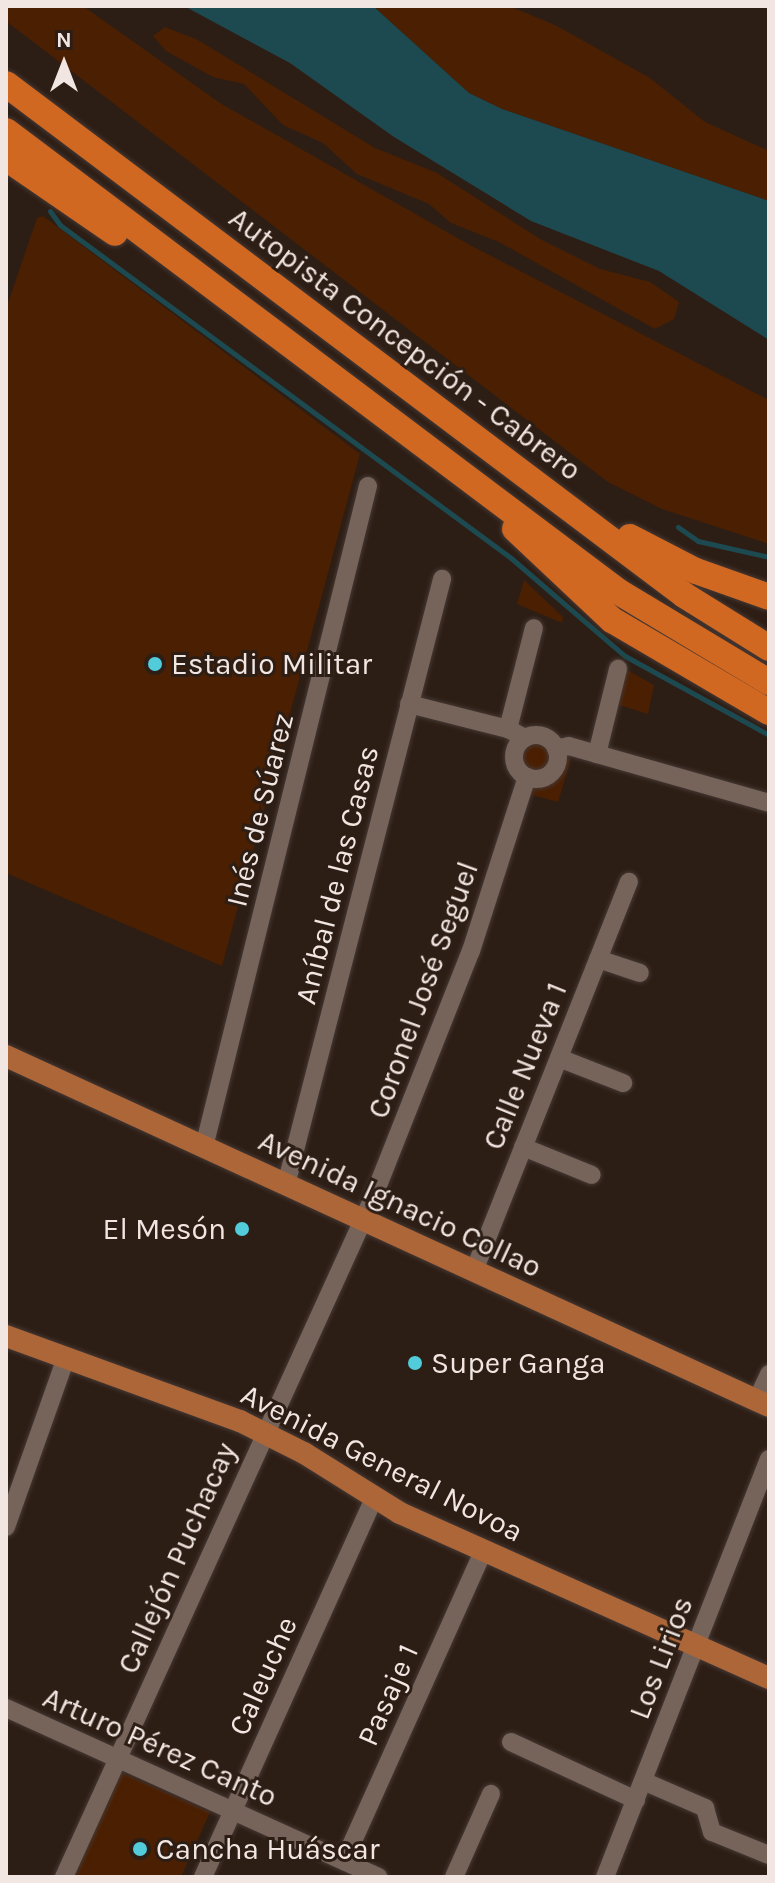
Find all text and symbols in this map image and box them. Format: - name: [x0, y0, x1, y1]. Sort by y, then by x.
- north arrow: [24, 24, 104, 104]
- text: N: [56, 27, 72, 53]
- street label: Autopista Concepción - Cabrero: [222, 200, 588, 488]
- place label: Estadio Militar: [171, 646, 372, 682]
- marker: Estadio Militar: [146, 655, 164, 673]
- street label: Inés de Súarez: [219, 709, 301, 911]
- street label: Aníbal de las Casas: [287, 742, 387, 1008]
- street label: Coronel José Seguel: [360, 857, 486, 1123]
- street label: Calle Nueva 1: [475, 977, 575, 1155]
- street label: Avenida Ignacio Collao: [253, 1123, 547, 1285]
- place label: El Mesón: [103, 1211, 226, 1247]
- marker: El Mesón: [233, 1220, 251, 1238]
- place label: Super Ganga: [431, 1345, 606, 1381]
- marker: Super Ganga: [406, 1354, 424, 1372]
- street label: Avenida General Novoa: [235, 1376, 529, 1550]
- street label: Callejón Puchacay: [110, 1437, 244, 1679]
- street label: Los Lirios: [621, 1592, 701, 1724]
- street label: Caleuche: [221, 1611, 305, 1741]
- street label: Pasaje 1: [350, 1639, 426, 1751]
- street label: Arturo Pérez Canto: [37, 1679, 283, 1815]
- place label: Cancha Huáscar: [156, 1831, 380, 1867]
- marker: Cancha Huáscar: [131, 1840, 149, 1858]

